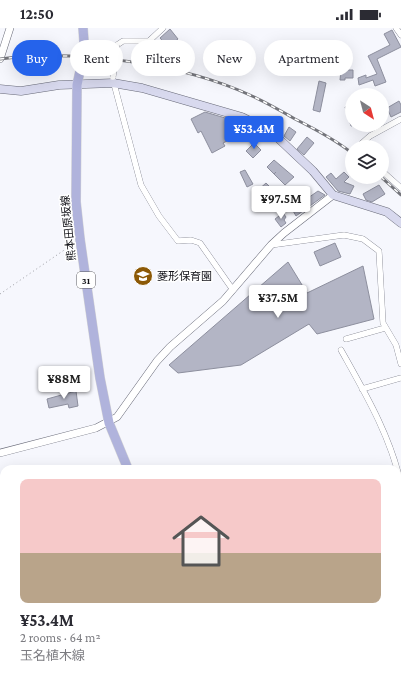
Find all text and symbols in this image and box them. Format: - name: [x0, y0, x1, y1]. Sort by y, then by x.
- text: 12:50: [20, 6, 54, 22]
- chip: Buy: [12, 40, 62, 76]
- chip: Rent: [70, 40, 123, 76]
- chip: Filters: [131, 40, 195, 76]
- chip: New: [203, 40, 256, 76]
- chip: Apartment: [264, 40, 353, 76]
- north arrow: [345, 88, 389, 132]
- map controls: [345, 88, 389, 184]
- pin: ¥53.4M: [221, 116, 287, 150]
- text: ¥53.4M: [233, 121, 275, 136]
- button: layers: [345, 140, 389, 184]
- pin: ¥97.5M: [248, 186, 314, 220]
- text: ¥97.5M: [260, 191, 302, 206]
- street label: 熊本田原坂線: [59, 195, 77, 261]
- school or university icon: 菱形保育園: [132, 265, 154, 287]
- place label: 菱形保育園: [157, 270, 212, 282]
- road number: 31: [77, 272, 95, 288]
- pin: ¥37.5M: [245, 285, 311, 319]
- text: ¥37.5M: [258, 290, 298, 305]
- pin: ¥88M: [40, 366, 88, 400]
- text: ¥88M: [47, 371, 81, 386]
- icon: home: [165, 505, 237, 577]
- text: ¥53.4M: [20, 611, 74, 630]
- text: 2 rooms · 64 m²: [20, 630, 101, 645]
- text: 玉名植木線: [20, 648, 85, 663]

